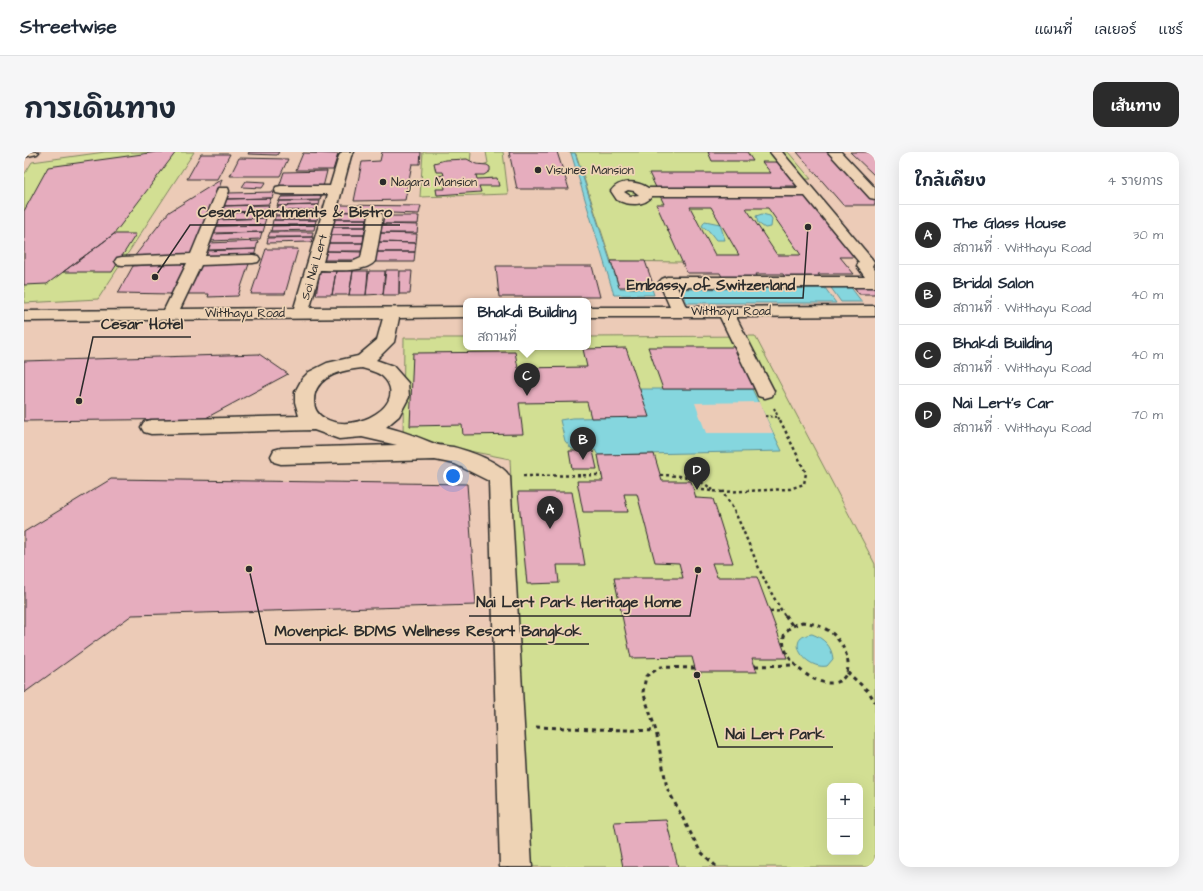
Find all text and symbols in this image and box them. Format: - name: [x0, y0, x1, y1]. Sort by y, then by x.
- text: Streetwise: [20, 14, 117, 41]
- text: แผนที่: [1034, 20, 1072, 40]
- text: เลเยอร์: [1094, 20, 1136, 40]
- text: แชร์: [1158, 20, 1183, 40]
- button: เส้นทาง: [1093, 82, 1179, 127]
- text: การเดินทาง: [24, 90, 176, 129]
- place label: Visunee Mansion: [546, 162, 634, 179]
- marker: Visunee Mansion: [533, 165, 543, 175]
- text: ใกล้เคียง: [915, 169, 986, 193]
- text: 4 รายการ: [1107, 172, 1163, 190]
- place label: Nagara Mansion: [391, 174, 477, 192]
- marker: Nagara Mansion: [378, 177, 388, 187]
- callout: Cesar Apartments & Bistro: [190, 198, 400, 225]
- text: Cesar Apartments & Bistro: [198, 202, 393, 223]
- text: The Glass House: [953, 213, 1066, 234]
- text: A: [924, 226, 932, 244]
- text: 30 m: [1133, 226, 1163, 244]
- street label: Soi Nai Lert: [297, 232, 332, 302]
- text: สถานที่ · Witthayu Road: [953, 239, 1091, 257]
- callout: Embassy of Switzerland: [619, 271, 803, 298]
- text: Bridal Salon: [953, 273, 1033, 294]
- text: Embassy of Switzerland: [627, 275, 795, 297]
- text: B: [923, 286, 933, 304]
- text: 40 m: [1131, 286, 1163, 304]
- popup: [463, 298, 591, 350]
- text: สถานที่ · Witthayu Road: [953, 299, 1091, 317]
- text: Bhakdi Building: [477, 302, 577, 323]
- street label: Witthayu Road: [691, 303, 771, 321]
- street label: Witthayu Road: [205, 305, 285, 323]
- callout: Cesar Hotel: [93, 310, 191, 337]
- text: Cesar Hotel: [101, 314, 184, 335]
- text: สถานที่: [477, 328, 517, 346]
- text: Bhakdi Building: [953, 333, 1052, 354]
- text: C: [923, 346, 933, 364]
- text: 40 m: [1131, 346, 1163, 364]
- text: สถานที่ · Witthayu Road: [953, 359, 1091, 377]
- pin: C: [514, 363, 540, 396]
- text: Nai Lert's Car: [953, 393, 1054, 414]
- text: D: [924, 406, 932, 424]
- text: 70 m: [1131, 406, 1163, 424]
- text: สถานที่ · Witthayu Road: [953, 419, 1091, 437]
- pin: B: [570, 427, 596, 460]
- pin: D: [684, 457, 710, 490]
- your location: [443, 466, 463, 486]
- pin: A: [537, 496, 563, 529]
- callout: Nai Lert Park Heritage Home: [469, 589, 690, 616]
- text: Nai Lert Park Heritage Home: [476, 592, 682, 615]
- callout: Movenpick BDMS Wellness Resort Bangkok: [266, 617, 589, 644]
- text: Movenpick BDMS Wellness Resort Bangkok: [274, 621, 582, 644]
- callout: Nai Lert Park: [718, 720, 833, 747]
- text: Nai Lert Park: [726, 724, 825, 745]
- map controls: [827, 783, 863, 855]
- button: +: [827, 783, 863, 819]
- button: −: [827, 819, 863, 855]

